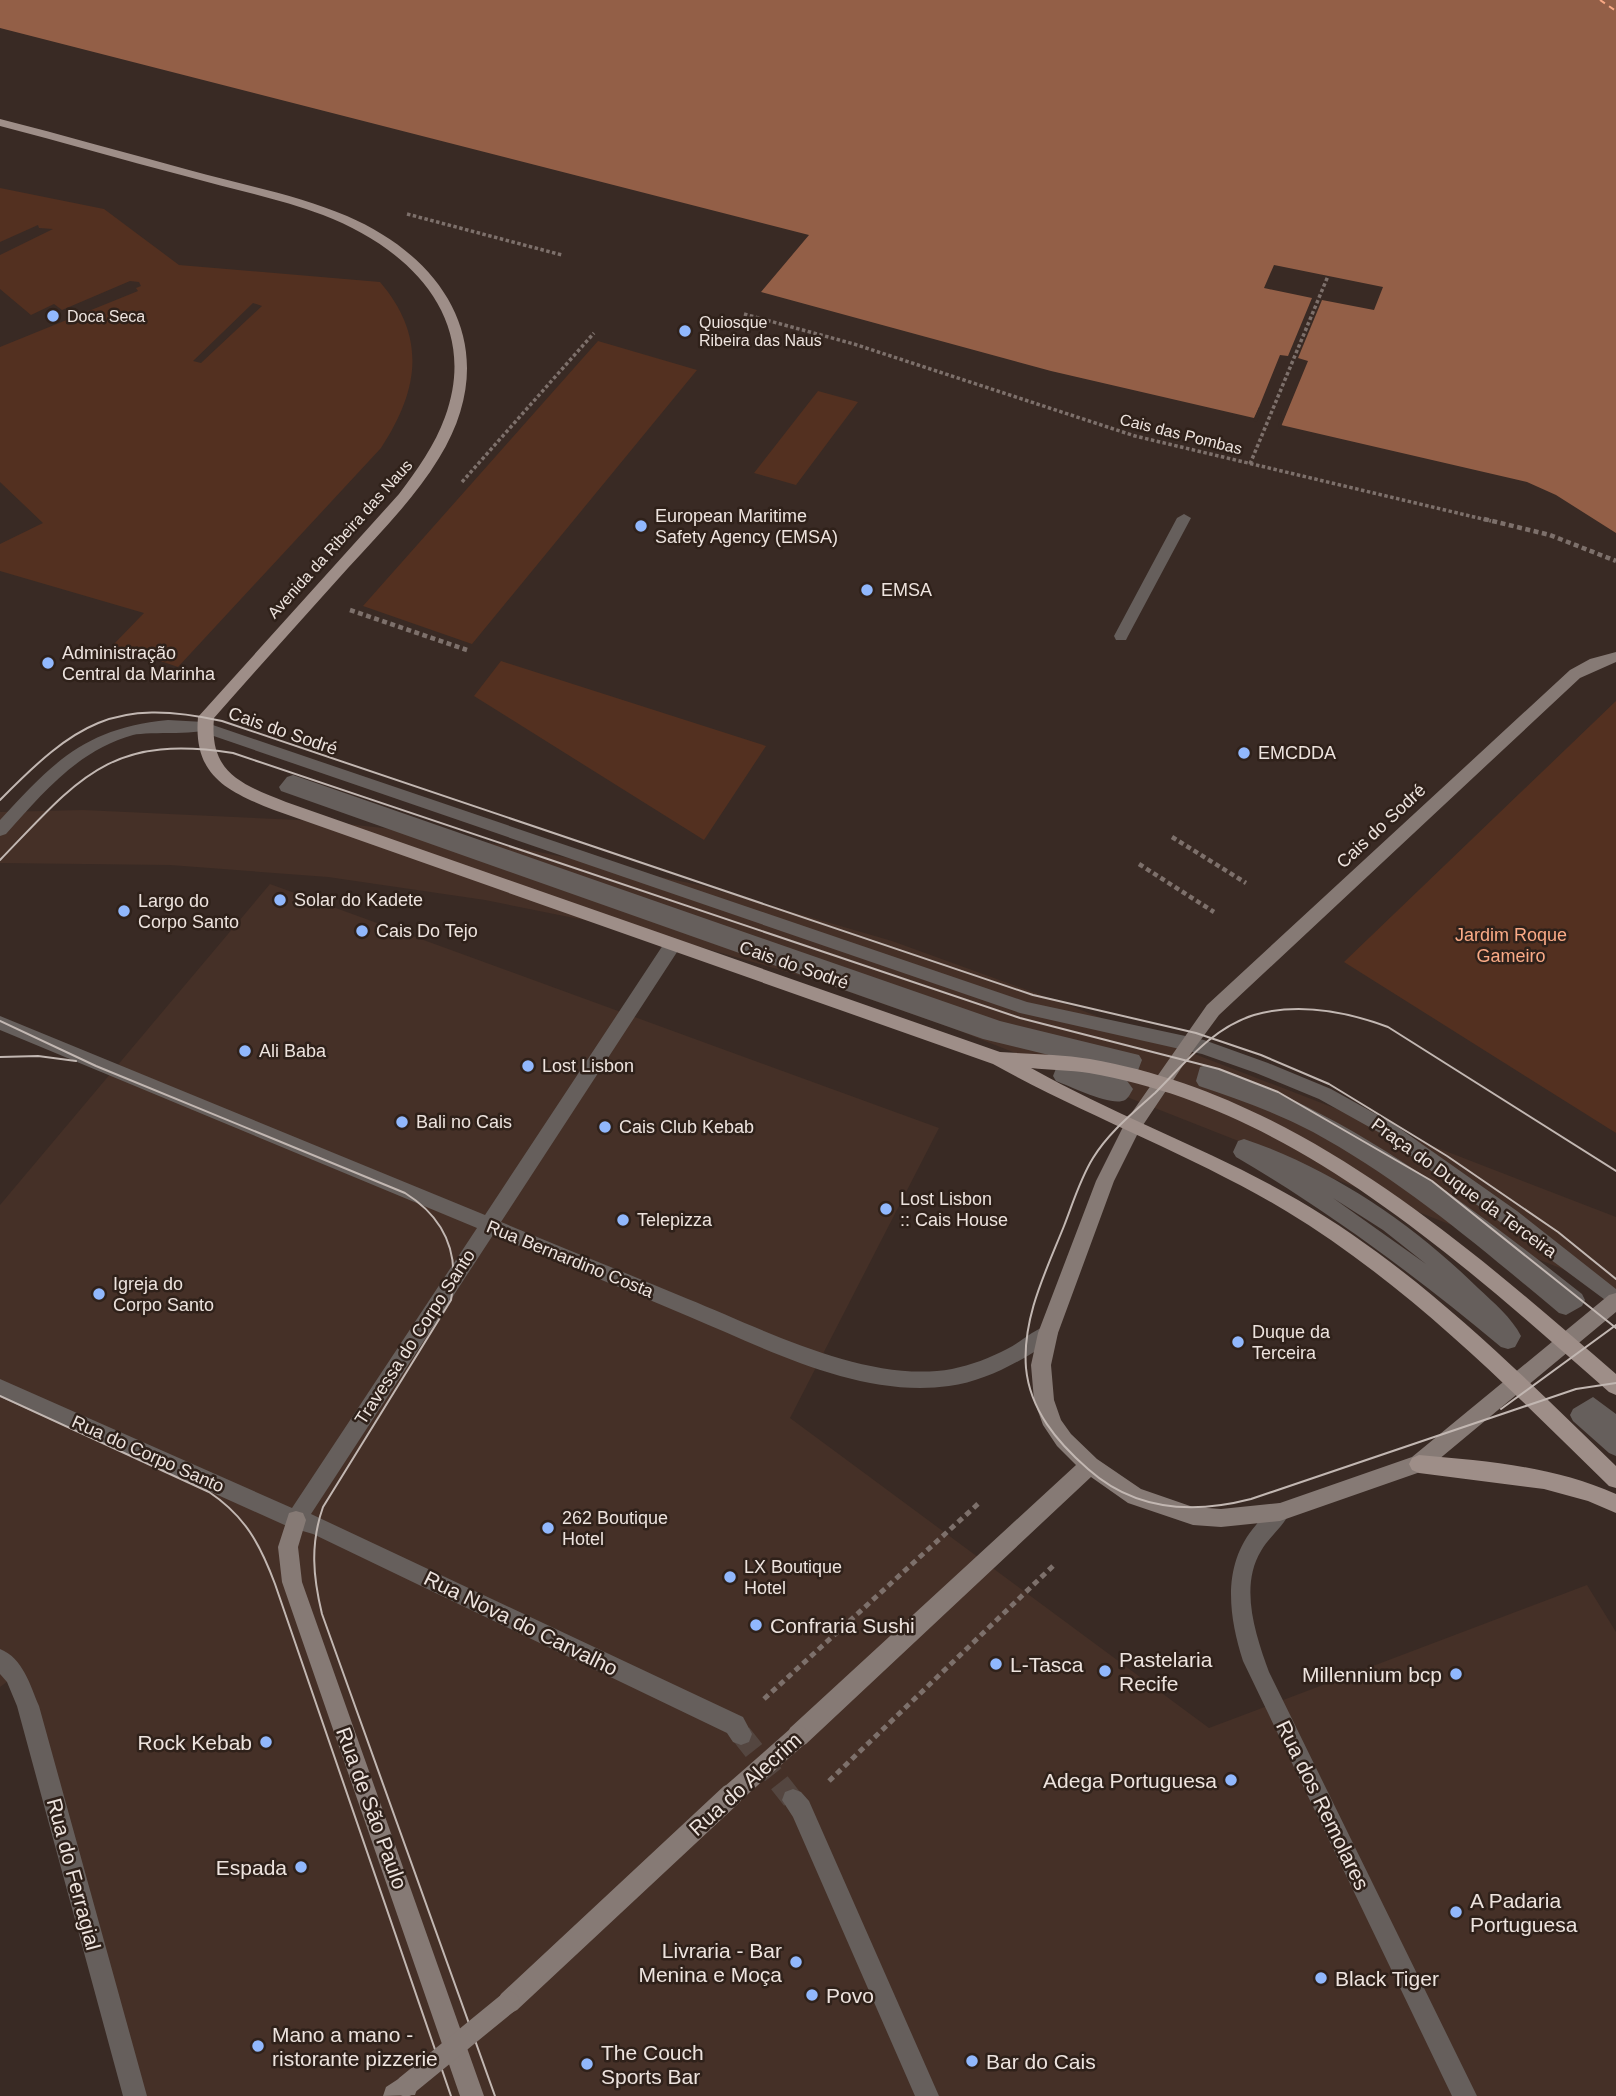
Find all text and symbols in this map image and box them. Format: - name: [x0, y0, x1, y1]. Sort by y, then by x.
- marker: Doca Seca: [45, 308, 61, 324]
- place label: Doca Seca: [67, 308, 145, 325]
- place label: Quiosque Ribeira das Naus: [699, 314, 822, 349]
- marker: Quiosque Ribeira das Naus: [677, 323, 693, 339]
- street label: Cais das Pombas: [1118, 411, 1244, 457]
- street label: Avenida da Ribeira das Naus: [264, 456, 416, 622]
- place label: European Maritime Safety Agency (EMSA): [655, 506, 838, 547]
- marker: European Maritime Safety Agency (EMSA): [633, 518, 649, 534]
- place label: EMSA: [881, 580, 932, 600]
- marker: EMSA: [859, 582, 875, 598]
- place label: Administração Central da Marinha: [62, 643, 216, 684]
- marker: Administração Central da Marinha: [40, 655, 56, 671]
- street label: Cais do Sodré: [226, 703, 340, 759]
- place label: EMCDDA: [1258, 743, 1336, 763]
- marker: EMCDDA: [1236, 745, 1252, 761]
- street label: Cais do Sodré: [1332, 780, 1430, 872]
- place label: Solar do Kadete: [294, 890, 423, 910]
- place label: Largo do Corpo Santo: [138, 891, 239, 932]
- marker: Solar do Kadete: [272, 892, 288, 908]
- marker: Largo do Corpo Santo: [116, 903, 132, 919]
- place label: Cais Do Tejo: [376, 921, 478, 941]
- marker: Cais Do Tejo: [354, 923, 370, 939]
- park label: Jardim Roque Gameiro: [1455, 925, 1567, 966]
- street label: Cais do Sodré: [737, 937, 851, 993]
- place label: Ali Baba: [259, 1041, 327, 1061]
- marker: Ali Baba: [237, 1043, 253, 1059]
- place label: Lost Lisbon: [542, 1056, 634, 1076]
- marker: Lost Lisbon: [520, 1058, 536, 1074]
- place label: Bali no Cais: [416, 1112, 512, 1132]
- marker: Bali no Cais: [394, 1114, 410, 1130]
- street label: Praça do Duque da Terceira: [1368, 1114, 1561, 1262]
- place label: Cais Club Kebab: [619, 1117, 754, 1137]
- marker: Cais Club Kebab: [597, 1119, 613, 1135]
- place label: Lost Lisbon :: Cais House: [900, 1189, 1008, 1230]
- marker: Lost Lisbon :: Cais House: [878, 1201, 894, 1217]
- place label: Telepizza: [637, 1210, 713, 1230]
- marker: Telepizza: [615, 1212, 631, 1228]
- street label: Rua Bernardino Costa: [484, 1216, 657, 1302]
- street label: Travessa do Corpo Santo: [351, 1246, 479, 1428]
- place label: Igreja do Corpo Santo: [113, 1274, 214, 1315]
- marker: Igreja do Corpo Santo: [91, 1286, 107, 1302]
- place label: Duque da Terceira: [1252, 1322, 1331, 1363]
- marker: Duque da Terceira: [1230, 1334, 1246, 1350]
- street label: Rua do Corpo Santo: [69, 1411, 227, 1497]
- place label: 262 Boutique Hotel: [562, 1508, 668, 1549]
- marker: 262 Boutique Hotel: [540, 1520, 556, 1536]
- place label: LX Boutique Hotel: [744, 1557, 842, 1598]
- street label: Rua Nova do Carvalho: [420, 1566, 622, 1680]
- marker: LX Boutique Hotel: [722, 1569, 738, 1585]
- place label: Confraria Sushi: [770, 1614, 915, 1637]
- marker: Confraria Sushi: [748, 1617, 764, 1633]
- place label: Pastelaria Recife: [1119, 1648, 1213, 1695]
- place label: L-Tasca: [1010, 1653, 1084, 1676]
- marker: L-Tasca: [988, 1656, 1004, 1672]
- marker: Pastelaria Recife: [1097, 1663, 1113, 1679]
- place label: Millennium bcp: [1302, 1663, 1442, 1686]
- marker: Millennium bcp: [1448, 1666, 1464, 1682]
- street label: Rua dos Remolares: [1272, 1717, 1374, 1893]
- street label: Rua de São Paulo: [332, 1724, 412, 1892]
- street label: Rua do Alecrim: [684, 1728, 806, 1840]
- place label: Rock Kebab: [138, 1731, 252, 1754]
- marker: Rock Kebab: [258, 1734, 274, 1750]
- place label: Adega Portuguesa: [1043, 1769, 1217, 1792]
- marker: Adega Portuguesa: [1223, 1772, 1239, 1788]
- street label: Rua do Ferragial: [43, 1795, 105, 1953]
- place label: Espada: [216, 1856, 287, 1879]
- marker: Espada: [293, 1859, 309, 1875]
- place label: A Padaria Portuguesa: [1470, 1889, 1578, 1936]
- marker: A Padaria Portuguesa: [1448, 1904, 1464, 1920]
- place label: Livraria - Bar Menina e Moça: [638, 1939, 782, 1986]
- marker: Livraria - Bar Menina e Moça: [788, 1954, 804, 1970]
- place label: Black Tiger: [1335, 1967, 1439, 1990]
- marker: Black Tiger: [1313, 1970, 1329, 1986]
- place label: Povo: [826, 1984, 874, 2007]
- marker: Povo: [804, 1987, 820, 2003]
- place label: Mano a mano - ristorante pizzerie: [272, 2023, 438, 2070]
- marker: Mano a mano - ristorante pizzerie: [250, 2038, 266, 2054]
- place label: The Couch Sports Bar: [601, 2041, 704, 2088]
- place label: Bar do Cais: [986, 2050, 1096, 2073]
- marker: Bar do Cais: [964, 2053, 980, 2069]
- marker: The Couch Sports Bar: [579, 2056, 595, 2072]

